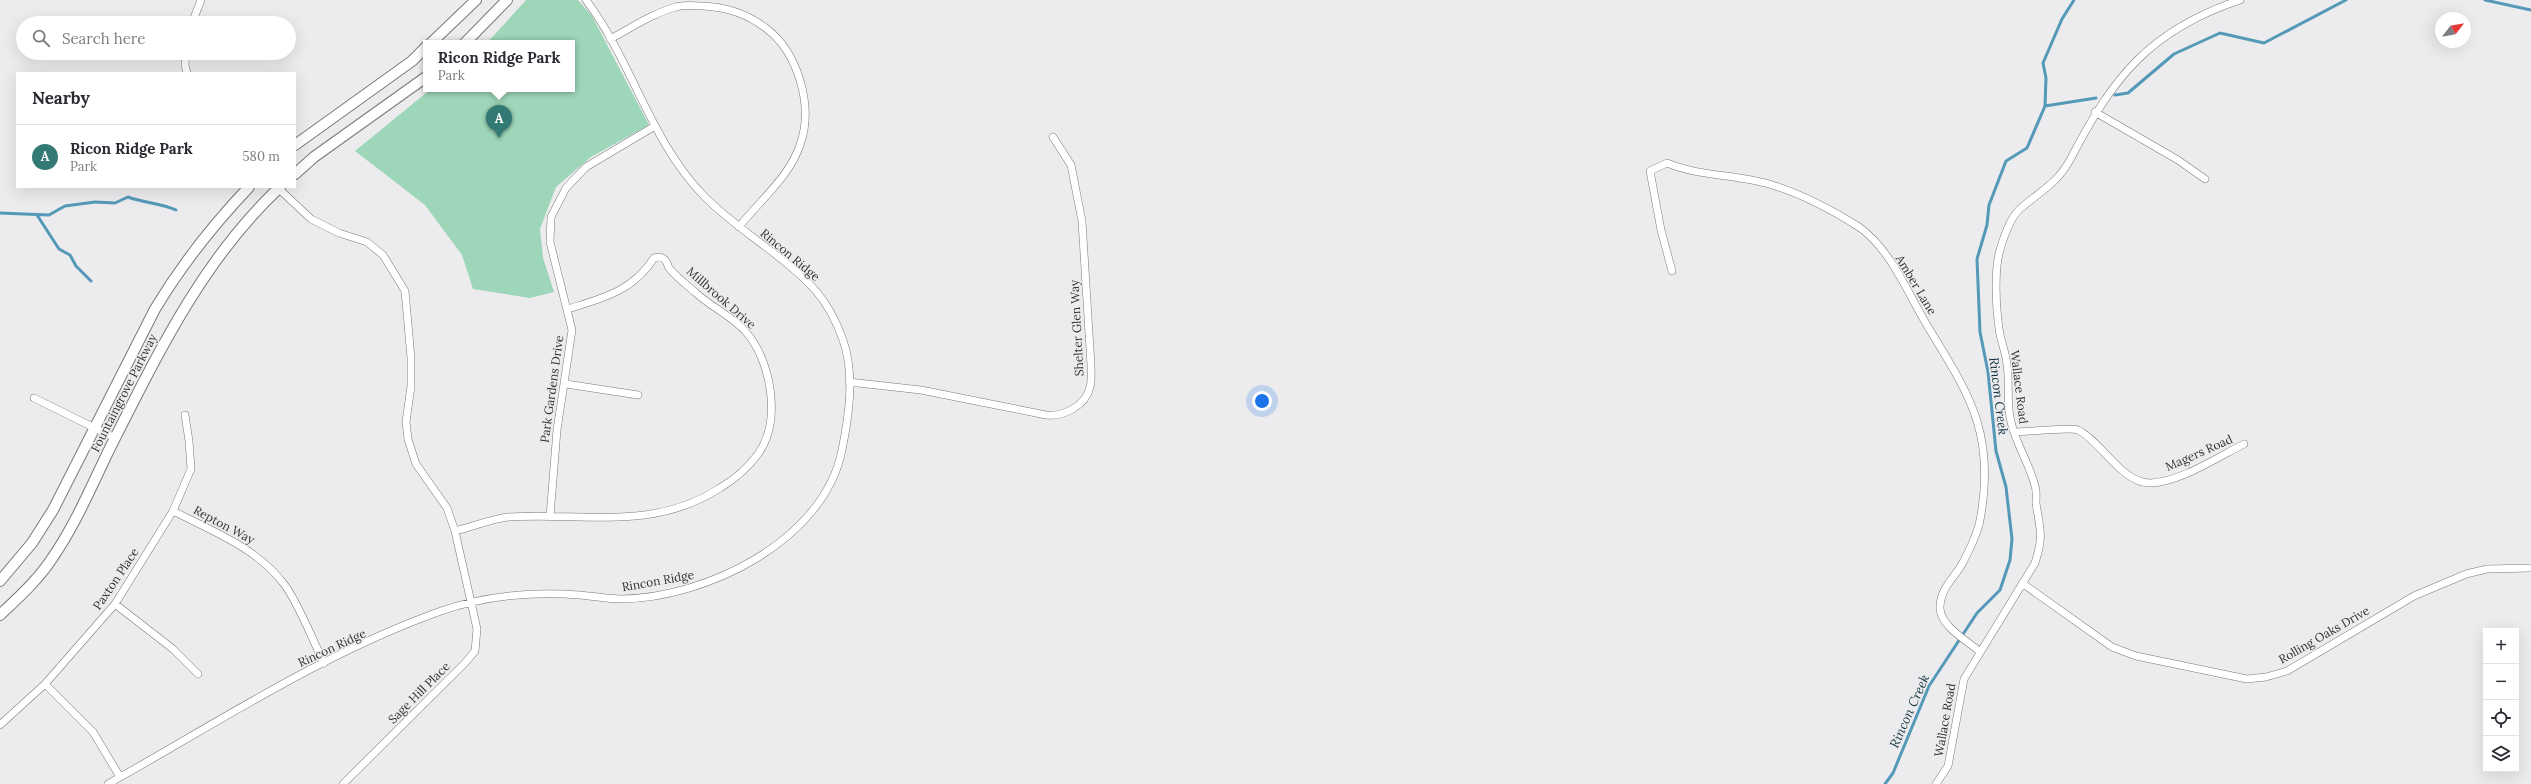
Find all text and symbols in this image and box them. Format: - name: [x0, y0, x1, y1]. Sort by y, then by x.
- north arrow: [2435, 12, 2471, 48]
- search box: [16, 16, 296, 60]
- icon: search: [30, 27, 52, 49]
- text: Search here: [62, 29, 145, 48]
- popup: [423, 40, 575, 92]
- text: Ricon Ridge Park: [438, 48, 560, 67]
- text: Park: [438, 67, 465, 84]
- text: Nearby: [32, 87, 90, 109]
- pin: A: [486, 105, 512, 138]
- text: Ricon Ridge Park: [70, 139, 193, 158]
- text: A: [41, 148, 49, 165]
- text: 580 m: [242, 148, 280, 165]
- text: Park: [70, 158, 97, 175]
- street label: Rincon Ridge: [757, 225, 824, 284]
- street label: Amber Lane: [1892, 251, 1940, 318]
- street label: Millbrook Drive: [684, 264, 759, 332]
- street label: Shelter Glen Way: [1066, 279, 1087, 377]
- street label: Fountaingrove Parkway: [87, 331, 160, 454]
- street label: Park Gardens Drive: [537, 334, 567, 444]
- street label: Wallace Road: [2008, 349, 2031, 425]
- water label: Rincon Creek: [1985, 356, 2012, 436]
- your location: [1252, 391, 1272, 411]
- street label: Magers Road: [2163, 431, 2235, 474]
- street label: Repton Way: [191, 502, 258, 547]
- street label: Paxton Place: [89, 545, 142, 612]
- street label: Rincon Ridge: [621, 567, 696, 594]
- street label: Rolling Oaks Drive: [2276, 602, 2372, 667]
- street label: Rincon Ridge: [295, 625, 369, 670]
- map controls: [2483, 628, 2519, 772]
- button: +: [2483, 628, 2519, 664]
- street label: Sage Hill Place: [385, 658, 453, 727]
- button: −: [2483, 664, 2519, 700]
- water label: Rincon Creek: [1886, 672, 1933, 751]
- street label: Wallace Road: [1931, 682, 1958, 758]
- button: locate: [2483, 700, 2519, 736]
- button: layers: [2483, 736, 2519, 772]

